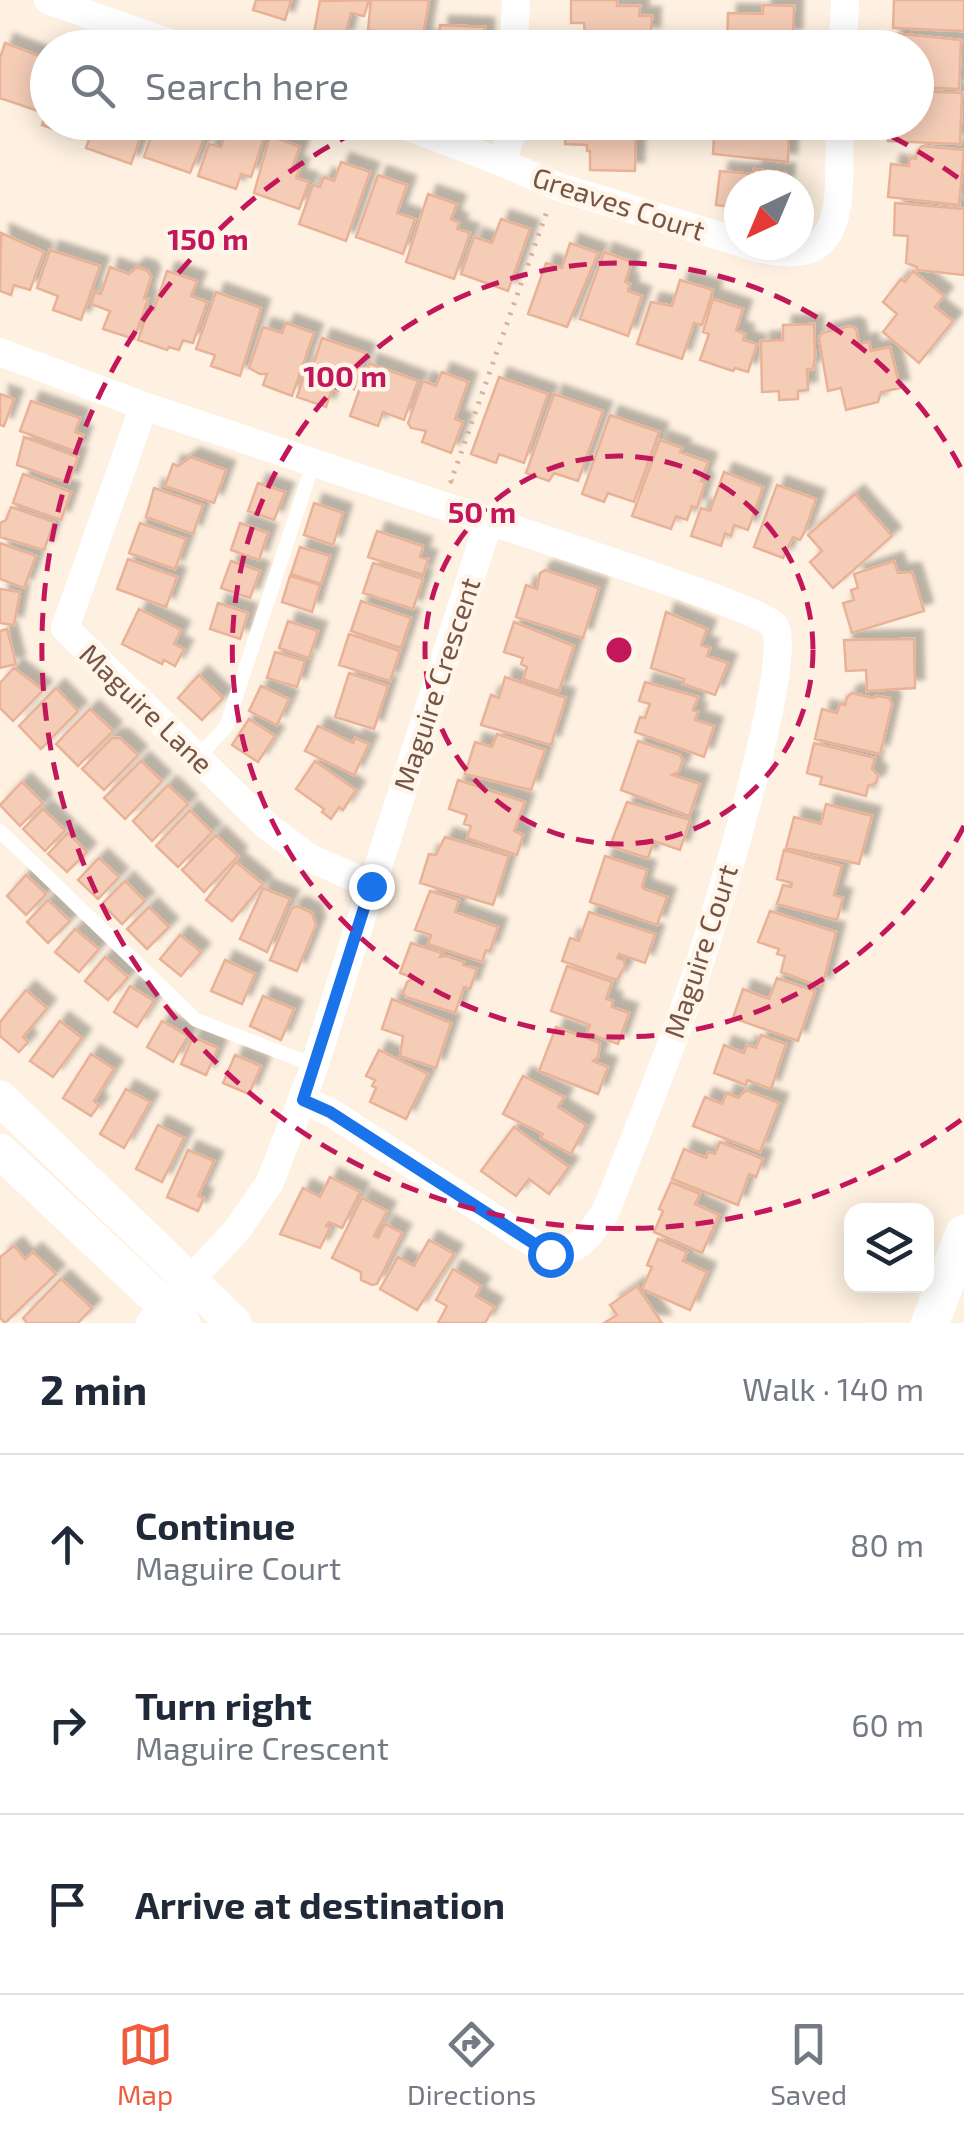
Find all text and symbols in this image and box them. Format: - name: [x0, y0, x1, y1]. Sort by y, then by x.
- search box: [30, 30, 934, 140]
- icon: search: [65, 58, 120, 113]
- text: Search here: [145, 62, 349, 108]
- street label: Greaves Court: [529, 159, 709, 247]
- north arrow: [724, 170, 814, 260]
- text: 150 m: [167, 220, 249, 256]
- text: 100 m: [303, 357, 387, 393]
- text: 50 m: [448, 493, 516, 529]
- street label: Maguire Crescent: [386, 573, 486, 795]
- centre of rings: [601, 632, 637, 668]
- street label: Maguire Lane: [73, 636, 221, 780]
- street label: Maguire Court: [656, 860, 744, 1042]
- route end: [349, 864, 395, 910]
- map controls: [844, 1203, 934, 1293]
- button: layers: [844, 1203, 934, 1293]
- route start: [528, 1232, 574, 1278]
- text: 2 min: [40, 1363, 147, 1413]
- text: Walk · 140 m: [742, 1369, 924, 1407]
- text: Continue: [135, 1502, 295, 1548]
- icon: ahead: [40, 1517, 95, 1572]
- text: 80 m: [850, 1525, 924, 1563]
- text: Maguire Court: [135, 1548, 341, 1586]
- text: Turn right: [135, 1682, 312, 1728]
- icon: right: [40, 1697, 95, 1752]
- text: 60 m: [851, 1705, 924, 1743]
- text: Maguire Crescent: [135, 1728, 389, 1766]
- icon: arrive: [40, 1877, 95, 1932]
- text: Arrive at destination: [135, 1881, 505, 1927]
- tab: Map: [117, 2017, 173, 2111]
- tab: Directions: [407, 2017, 536, 2111]
- tab: Saved: [770, 2017, 847, 2111]

